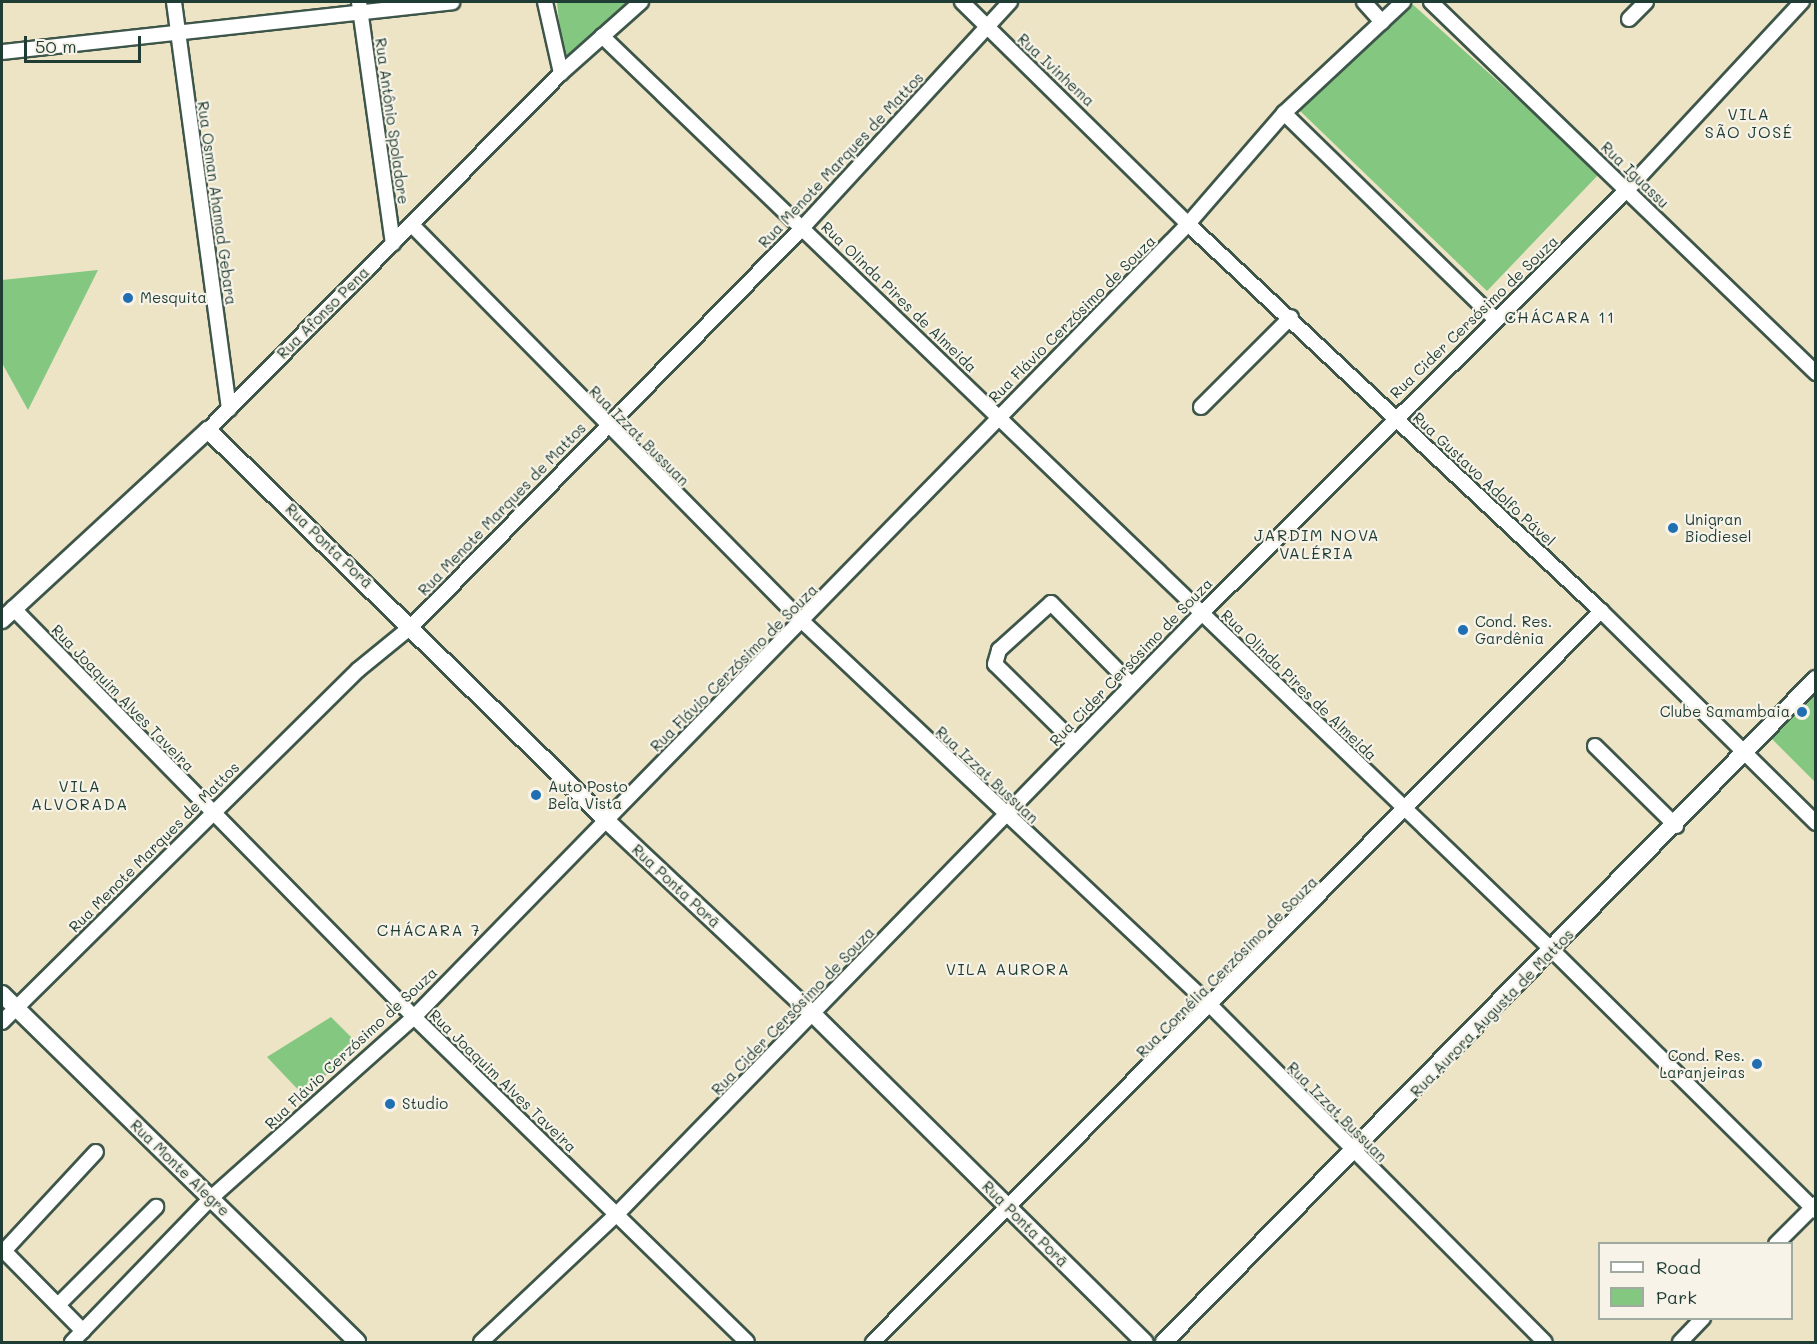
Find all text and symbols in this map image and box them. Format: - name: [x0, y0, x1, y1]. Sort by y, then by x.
- scale bar: [27, 24, 144, 62]
- street label: Rua Ivinhema: [1014, 30, 1098, 110]
- text: 50 m: [35, 34, 77, 58]
- street label: Rua Antônio Spoladore: [371, 37, 413, 205]
- street label: Rua Menote Marques de Mattos: [755, 69, 927, 251]
- street label: Rua Osman Ahamad Gebara: [194, 100, 240, 306]
- district label: VILA SÃO JOSÉ: [1705, 104, 1793, 142]
- street label: Rua Iguassu: [1597, 138, 1673, 212]
- street label: Rua Olinda Pires de Almeida: [817, 218, 981, 376]
- street label: Rua Flávio Cerzósimo de Souza: [985, 232, 1159, 406]
- street label: Rua Cider Cersósimo de Souza: [1386, 232, 1562, 402]
- street label: Rua Afonso Pena: [273, 263, 373, 363]
- place label: Mesquita: [140, 289, 207, 307]
- marker: Mesquita: [121, 291, 135, 305]
- district label: CHÁCARA 11: [1504, 307, 1616, 327]
- street label: Rua Izzat Bussuan: [585, 382, 693, 490]
- street label: Rua Gustavo Adolfo Pável: [1409, 408, 1559, 550]
- street label: Rua Menote Marques de Mattos: [414, 419, 590, 599]
- street label: Rua Ponta Porã: [282, 500, 376, 592]
- place label: Unigran Biodiesel: [1685, 510, 1752, 545]
- marker: Unigran Biodiesel: [1666, 521, 1680, 535]
- district label: JARDIM NOVA VALÉRIA: [1254, 525, 1380, 563]
- street label: Rua Cider Cersósimo de Souza: [1046, 574, 1216, 750]
- street label: Rua Flávio Cerzósimo de Souza: [647, 581, 821, 755]
- street label: Rua Olinda Pires de Almeida: [1217, 606, 1381, 764]
- place label: Cond. Res. Gardênia: [1475, 612, 1552, 647]
- street label: Rua Joaquim Alves Taveira: [48, 621, 198, 775]
- marker: Cond. Res. Gardênia: [1456, 623, 1470, 637]
- place label: Clube Samambaia: [1660, 703, 1790, 721]
- marker: Clube Samambaia: [1795, 705, 1809, 719]
- street label: Rua Izzat Bussuan: [932, 723, 1042, 827]
- street label: Rua Menote Marques de Mattos: [65, 758, 243, 936]
- district label: VILA ALVORADA: [31, 776, 129, 814]
- place label: Auto Posto Bela Vista: [548, 777, 628, 812]
- marker: Auto Posto Bela Vista: [529, 788, 543, 802]
- street label: Rua Ponta Porã: [628, 841, 724, 931]
- street label: Rua Cornélia Cerzósimo de Souza: [1133, 873, 1321, 1061]
- district label: CHÁCARA 7: [377, 920, 481, 940]
- street label: Rua Cider Cersósimo de Souza: [708, 923, 878, 1099]
- street label: Rua Aurora Augusta de Mattos: [1407, 925, 1577, 1101]
- district label: VILA AURORA: [946, 959, 1070, 979]
- street label: Rua Flávio Cerzósimo de Souza: [261, 963, 441, 1133]
- street label: Rua Joaquim Alves Taveira: [426, 1006, 580, 1156]
- place label: Cond. Res. Laranjeiras: [1660, 1046, 1745, 1081]
- marker: Cond. Res. Laranjeiras: [1750, 1057, 1764, 1071]
- street label: Rua Izzat Bussuan: [1283, 1058, 1391, 1166]
- place label: Studio: [402, 1095, 448, 1113]
- marker: Studio: [383, 1097, 397, 1111]
- street label: Rua Monte Alegre: [127, 1116, 233, 1220]
- street label: Rua Ponta Porã: [978, 1177, 1072, 1271]
- legend: [1598, 1242, 1793, 1320]
- text: Road: [1656, 1255, 1701, 1279]
- text: Park: [1656, 1285, 1697, 1309]

